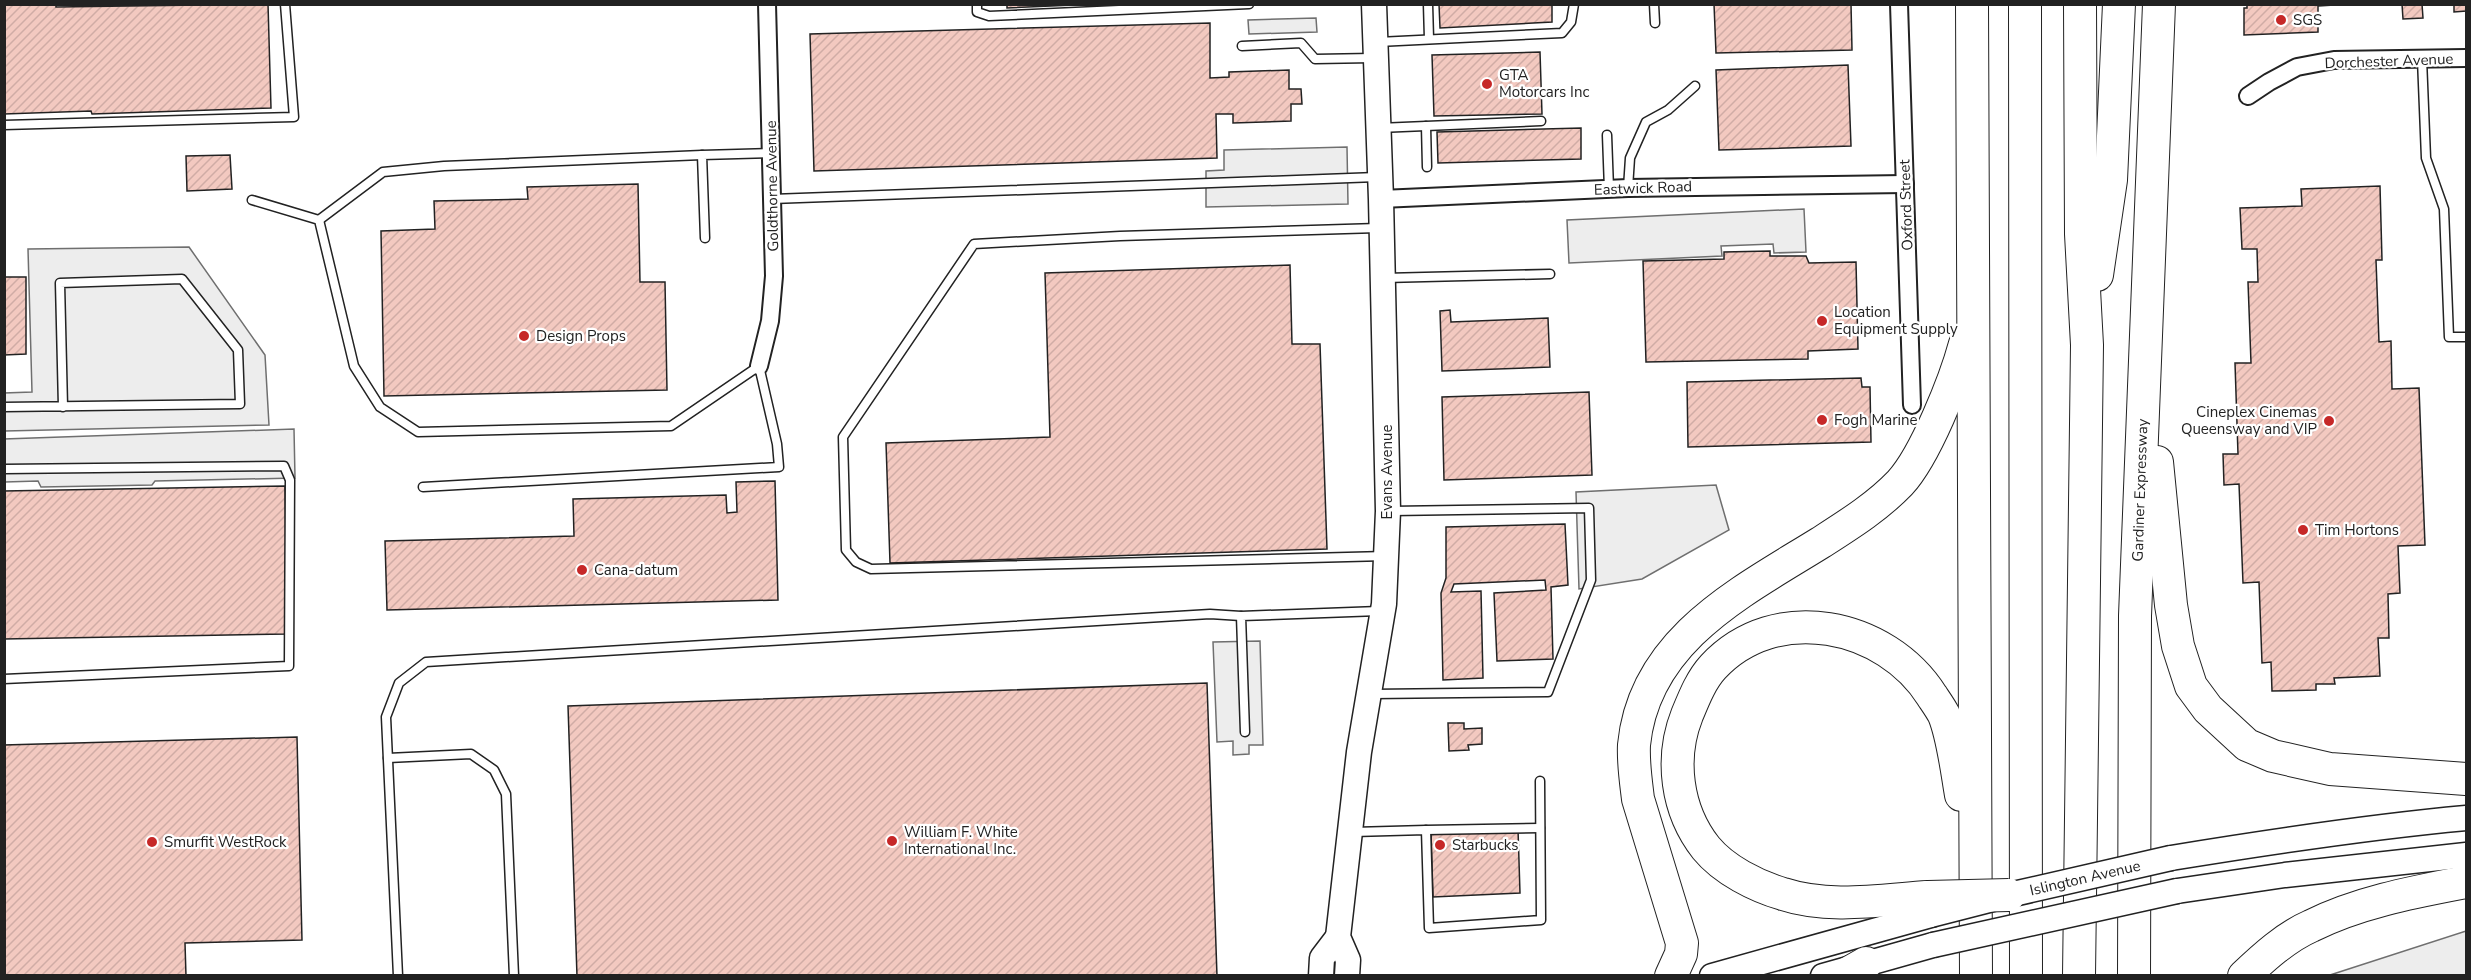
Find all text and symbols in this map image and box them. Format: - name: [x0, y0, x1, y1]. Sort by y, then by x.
- place label: SGS: [2293, 10, 2322, 30]
- marker: SGS: [2274, 13, 2288, 27]
- street label: Dorchester Avenue: [2324, 49, 2454, 73]
- place label: GTA Motorcars Inc: [1499, 65, 1589, 102]
- marker: GTA Motorcars Inc: [1480, 77, 1494, 91]
- street label: Goldthorne Avenue: [761, 120, 783, 252]
- street label: Oxford Street: [1894, 158, 1918, 251]
- street label: Eastwick Road: [1593, 176, 1693, 200]
- place label: Location Equipment Supply: [1834, 302, 1958, 339]
- marker: Location Equipment Supply: [1815, 314, 1829, 328]
- place label: Design Props: [536, 326, 626, 346]
- marker: Design Props: [517, 329, 531, 343]
- place label: Cineplex Cinemas Queensway and VIP: [2181, 402, 2317, 439]
- place label: Fogh Marine: [1834, 410, 1918, 430]
- marker: Fogh Marine: [1815, 413, 1829, 427]
- marker: Cineplex Cinemas Queensway and VIP: [2322, 414, 2336, 428]
- street label: Gardiner Expressway: [2128, 418, 2152, 562]
- street label: Evans Avenue: [1377, 425, 1397, 519]
- place label: Tim Hortons: [2315, 520, 2399, 540]
- marker: Tim Hortons: [2296, 523, 2310, 537]
- place label: Cana-datum: [594, 560, 678, 580]
- marker: Cana-datum: [575, 563, 589, 577]
- place label: William F. White International Inc.: [904, 822, 1018, 859]
- place label: Smurfit WestRock: [164, 832, 287, 852]
- marker: William F. White International Inc.: [885, 834, 899, 848]
- marker: Smurfit WestRock: [145, 835, 159, 849]
- place label: Starbucks: [1452, 835, 1518, 855]
- marker: Starbucks: [1433, 838, 1447, 852]
- street label: Islington Avenue: [2028, 856, 2142, 900]

